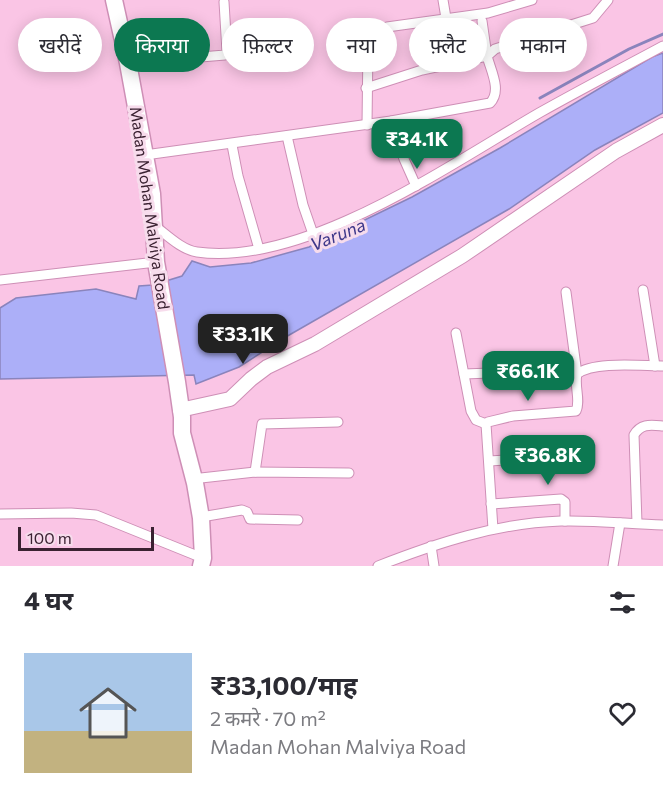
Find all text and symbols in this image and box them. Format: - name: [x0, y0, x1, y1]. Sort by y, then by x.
- chip: खरीदें: [18, 18, 102, 72]
- chip: किराया: [114, 18, 210, 72]
- chip: फ़िल्टर: [222, 18, 314, 72]
- chip: नया: [326, 18, 397, 72]
- chip: फ़्लैट: [409, 18, 487, 72]
- chip: मकान: [499, 18, 587, 72]
- street label: Madan Mohan Malviya Road: [127, 105, 174, 311]
- pin: ₹34.1K: [368, 119, 466, 170]
- text: ₹34.1K: [385, 126, 449, 150]
- water label: Varuna: [307, 213, 369, 255]
- pin: ₹33.1K: [194, 314, 292, 365]
- text: ₹33.1K: [212, 321, 274, 345]
- pin: ₹66.1K: [479, 351, 577, 402]
- text: ₹66.1K: [496, 358, 560, 382]
- pin: ₹36.8K: [499, 435, 597, 486]
- text: ₹36.8K: [514, 442, 582, 466]
- scale bar: [18, 524, 154, 552]
- text: 100 m: [27, 528, 72, 547]
- text: 4 घर: [24, 584, 73, 615]
- icon: filters: [606, 586, 639, 619]
- text: ₹33,100/माह: [210, 669, 357, 700]
- icon: home: [72, 677, 144, 749]
- icon: heart: [606, 697, 639, 730]
- text: 2 कमरे · 70 m²: [210, 706, 326, 730]
- text: Madan Mohan Malviya Road: [210, 734, 466, 758]

